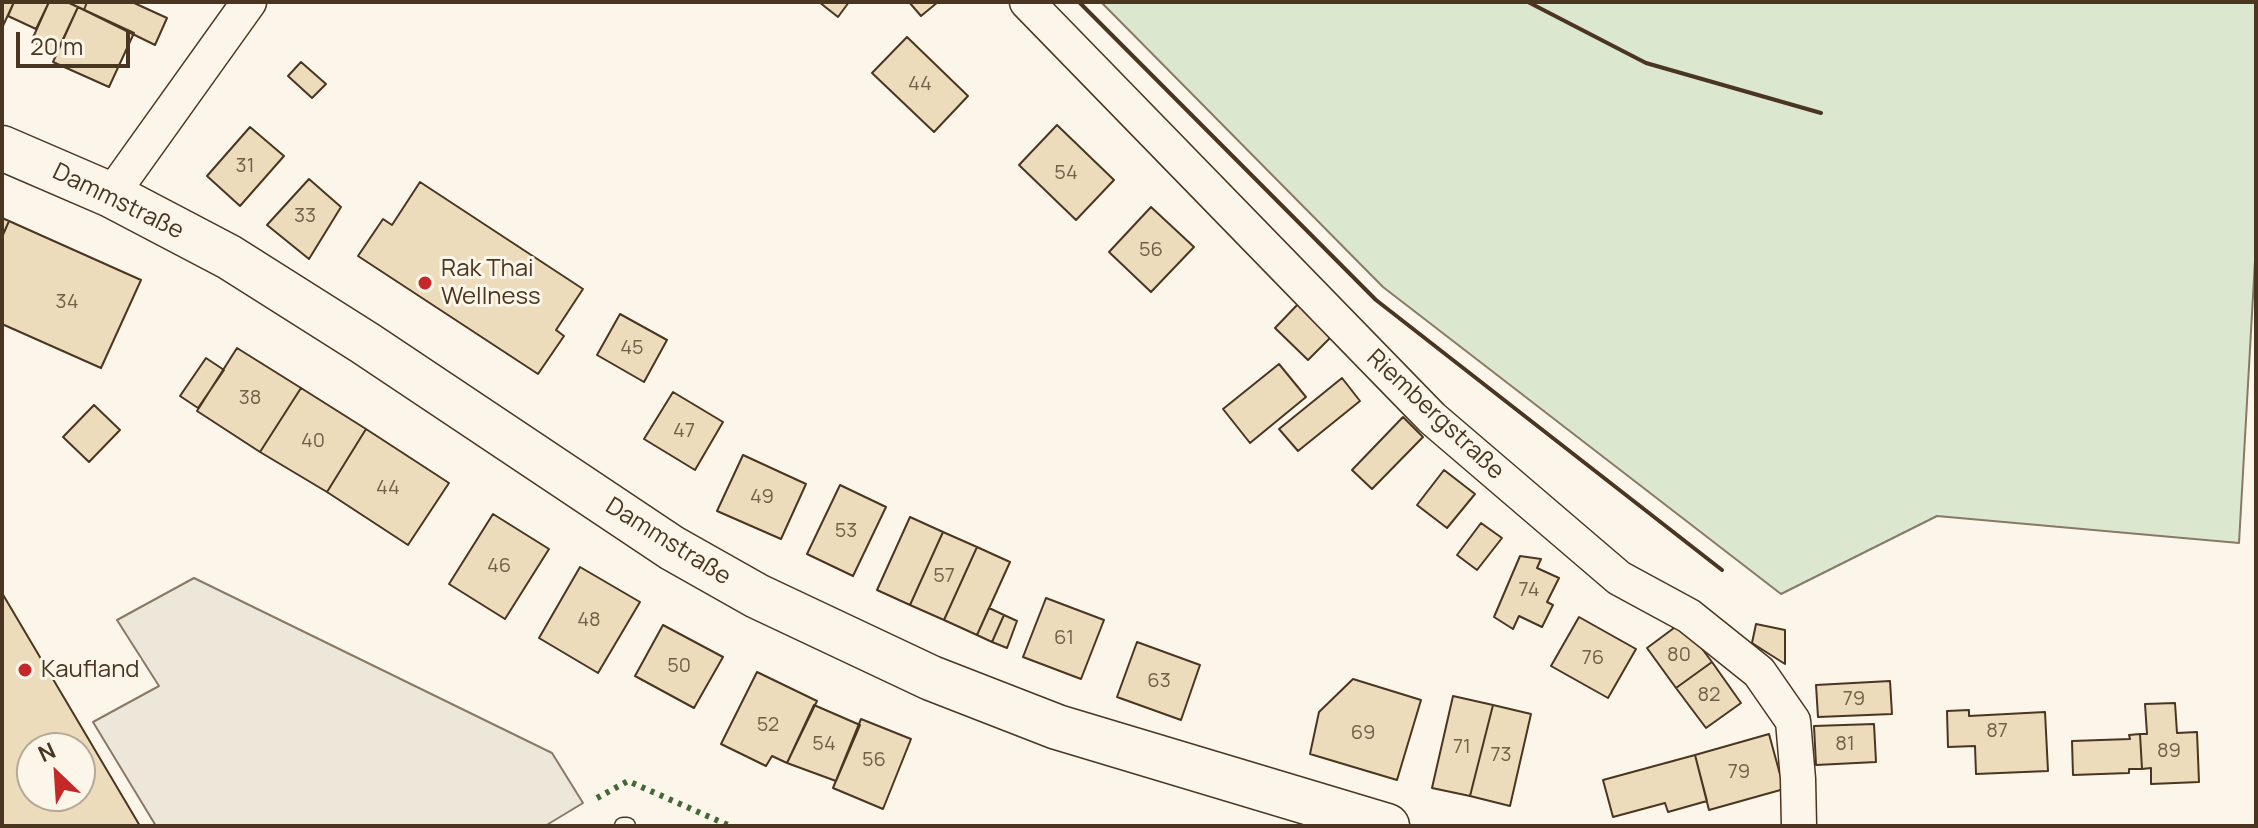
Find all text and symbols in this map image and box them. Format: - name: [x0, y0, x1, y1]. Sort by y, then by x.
- scale bar: [20, 16, 134, 66]
- text: 20 m: [30, 29, 83, 62]
- house number: 44: [908, 72, 932, 96]
- house number: 31: [236, 154, 254, 178]
- street label: Dammstraße: [48, 158, 188, 246]
- house number: 54: [1054, 161, 1078, 185]
- house number: 33: [294, 204, 316, 228]
- house number: 56: [1139, 238, 1163, 262]
- place label: Rak Thai Wellness: [441, 255, 541, 311]
- marker: Rak Thai Wellness: [416, 274, 434, 292]
- house number: 34: [56, 290, 78, 314]
- house number: 45: [620, 336, 644, 360]
- street label: Riembergstraße: [1360, 344, 1510, 486]
- house number: 38: [239, 386, 261, 410]
- house number: 47: [673, 419, 695, 443]
- house number: 40: [301, 429, 325, 453]
- house number: 44: [376, 476, 400, 500]
- house number: 49: [750, 485, 774, 509]
- street label: Dammstraße: [600, 492, 736, 592]
- house number: 53: [835, 519, 857, 543]
- house number: 46: [487, 554, 511, 578]
- house number: 57: [933, 564, 955, 588]
- house number: 74: [1518, 578, 1540, 602]
- house number: 48: [577, 608, 601, 632]
- house number: 61: [1054, 626, 1074, 650]
- house number: 80: [1667, 643, 1691, 667]
- house number: 76: [1582, 646, 1604, 670]
- house number: 50: [667, 654, 691, 678]
- place label: Kaufland: [41, 656, 140, 684]
- marker: Kaufland: [16, 661, 34, 679]
- house number: 63: [1147, 669, 1171, 693]
- house number: 82: [1697, 683, 1721, 707]
- house number: 79: [1843, 687, 1865, 711]
- house number: 52: [757, 713, 779, 737]
- house number: 87: [1986, 719, 2008, 743]
- house number: 69: [1351, 721, 1375, 745]
- north arrow: [16, 732, 96, 812]
- house number: 54: [812, 732, 836, 756]
- house number: 81: [1835, 732, 1855, 756]
- text: N: [33, 735, 60, 769]
- house number: 71: [1453, 735, 1471, 759]
- house number: 89: [2157, 739, 2181, 763]
- house number: 73: [1490, 743, 1512, 767]
- house number: 56: [862, 748, 886, 772]
- house number: 79: [1728, 760, 1750, 784]

